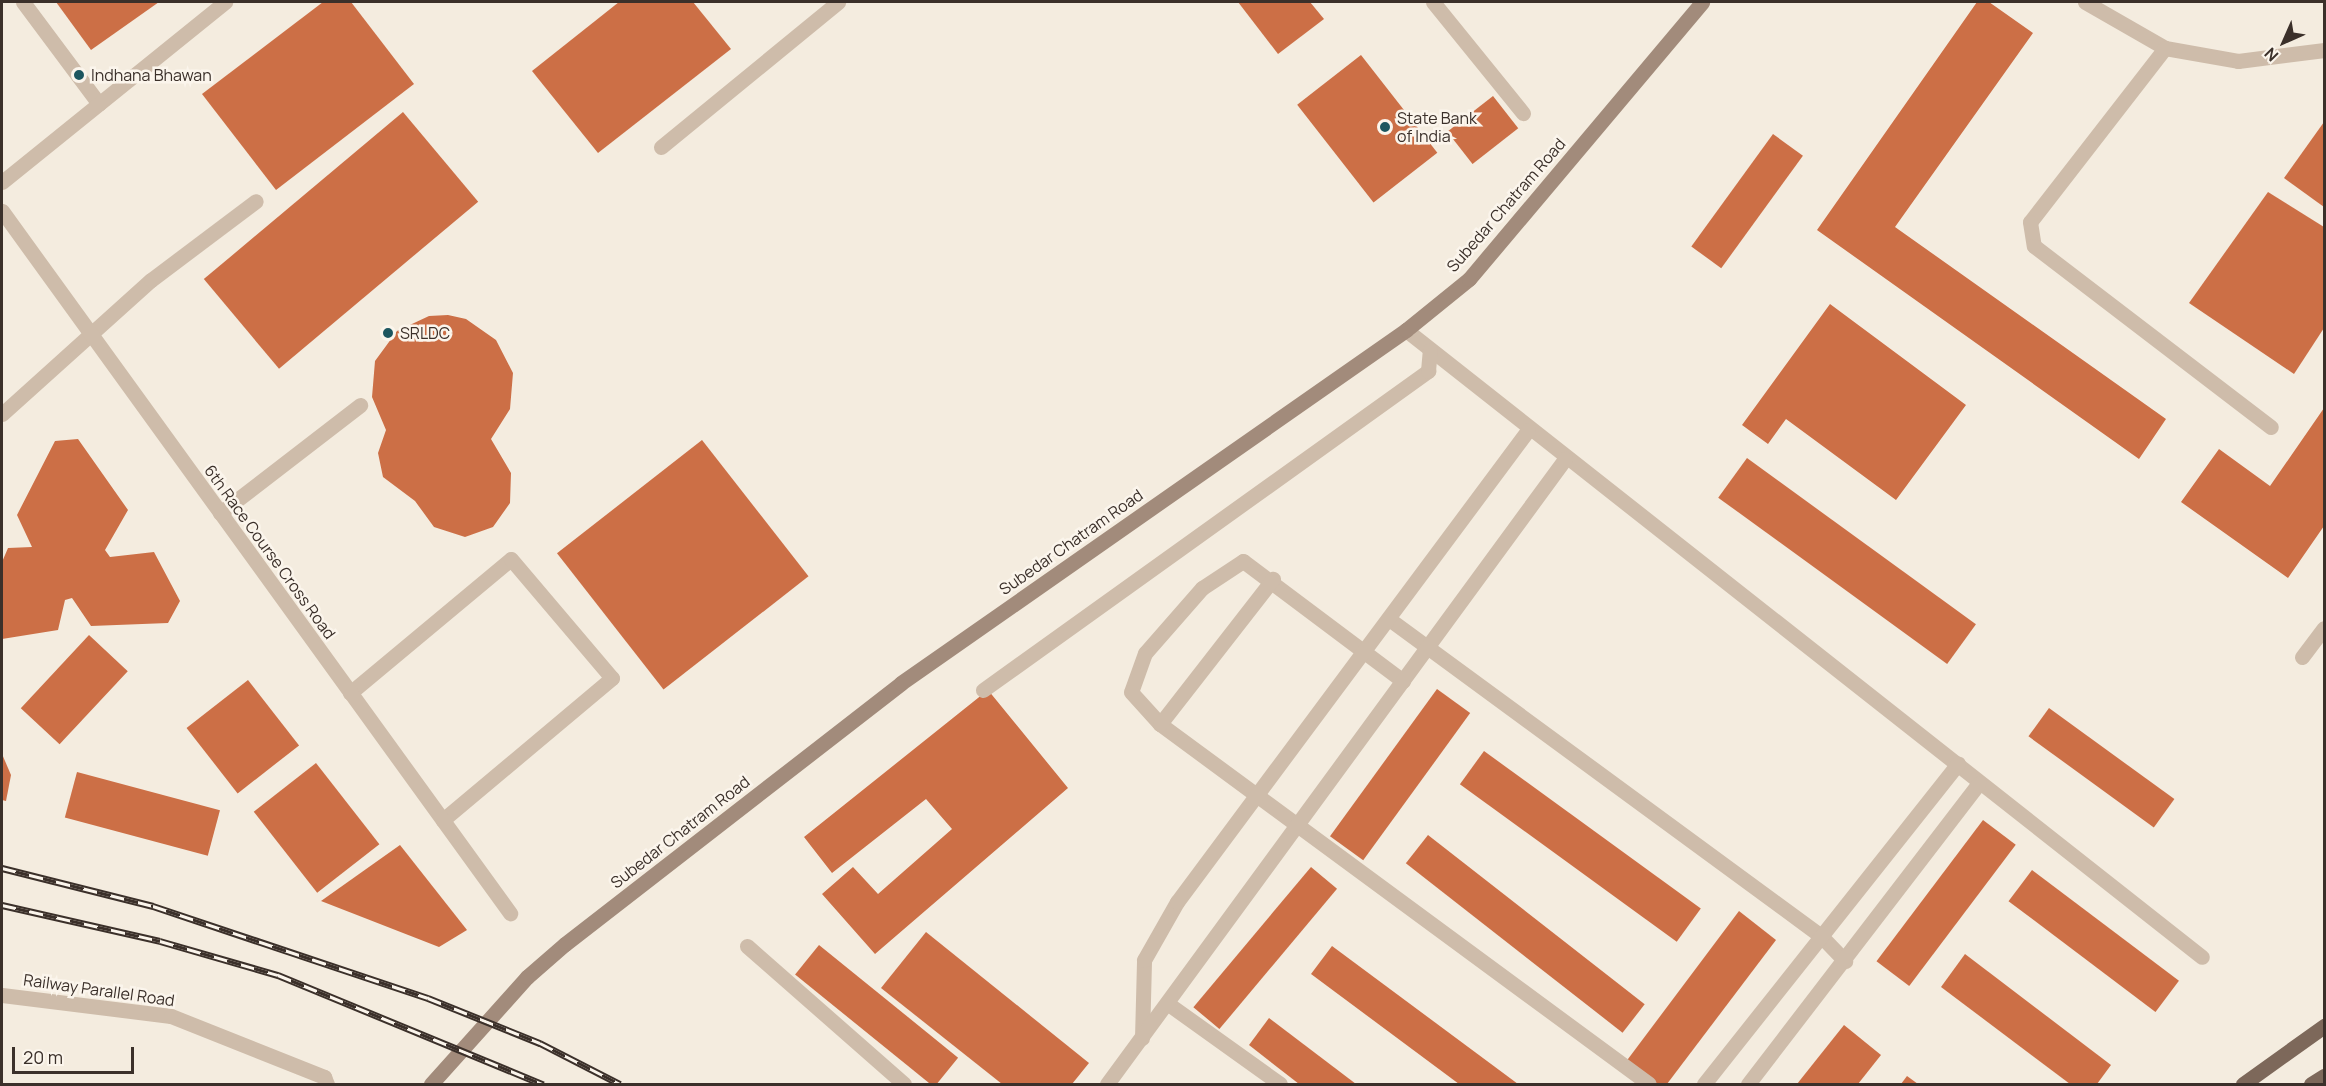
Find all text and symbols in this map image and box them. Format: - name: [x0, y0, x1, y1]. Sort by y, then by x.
- north arrow: [2254, 12, 2314, 72]
- text: N: [2259, 43, 2283, 67]
- place label: Indhana Bhawan: [91, 65, 212, 85]
- marker: Indhana Bhawan: [72, 68, 86, 82]
- place label: State Bank of India: [1397, 108, 1477, 146]
- marker: State Bank of India: [1378, 120, 1392, 134]
- street label: Subedar Chatram Road: [1443, 134, 1569, 276]
- place label: SRLDC: [400, 323, 450, 343]
- marker: SRLDC: [381, 326, 395, 340]
- street label: 6th Race Course Cross Road: [200, 461, 340, 643]
- street label: Subedar Chatram Road: [996, 485, 1146, 599]
- street label: Subedar Chatram Road: [607, 772, 753, 892]
- street label: Railway Parallel Road: [22, 970, 176, 1010]
- scale bar: [15, 1035, 136, 1073]
- text: 20 m: [23, 1045, 63, 1069]

